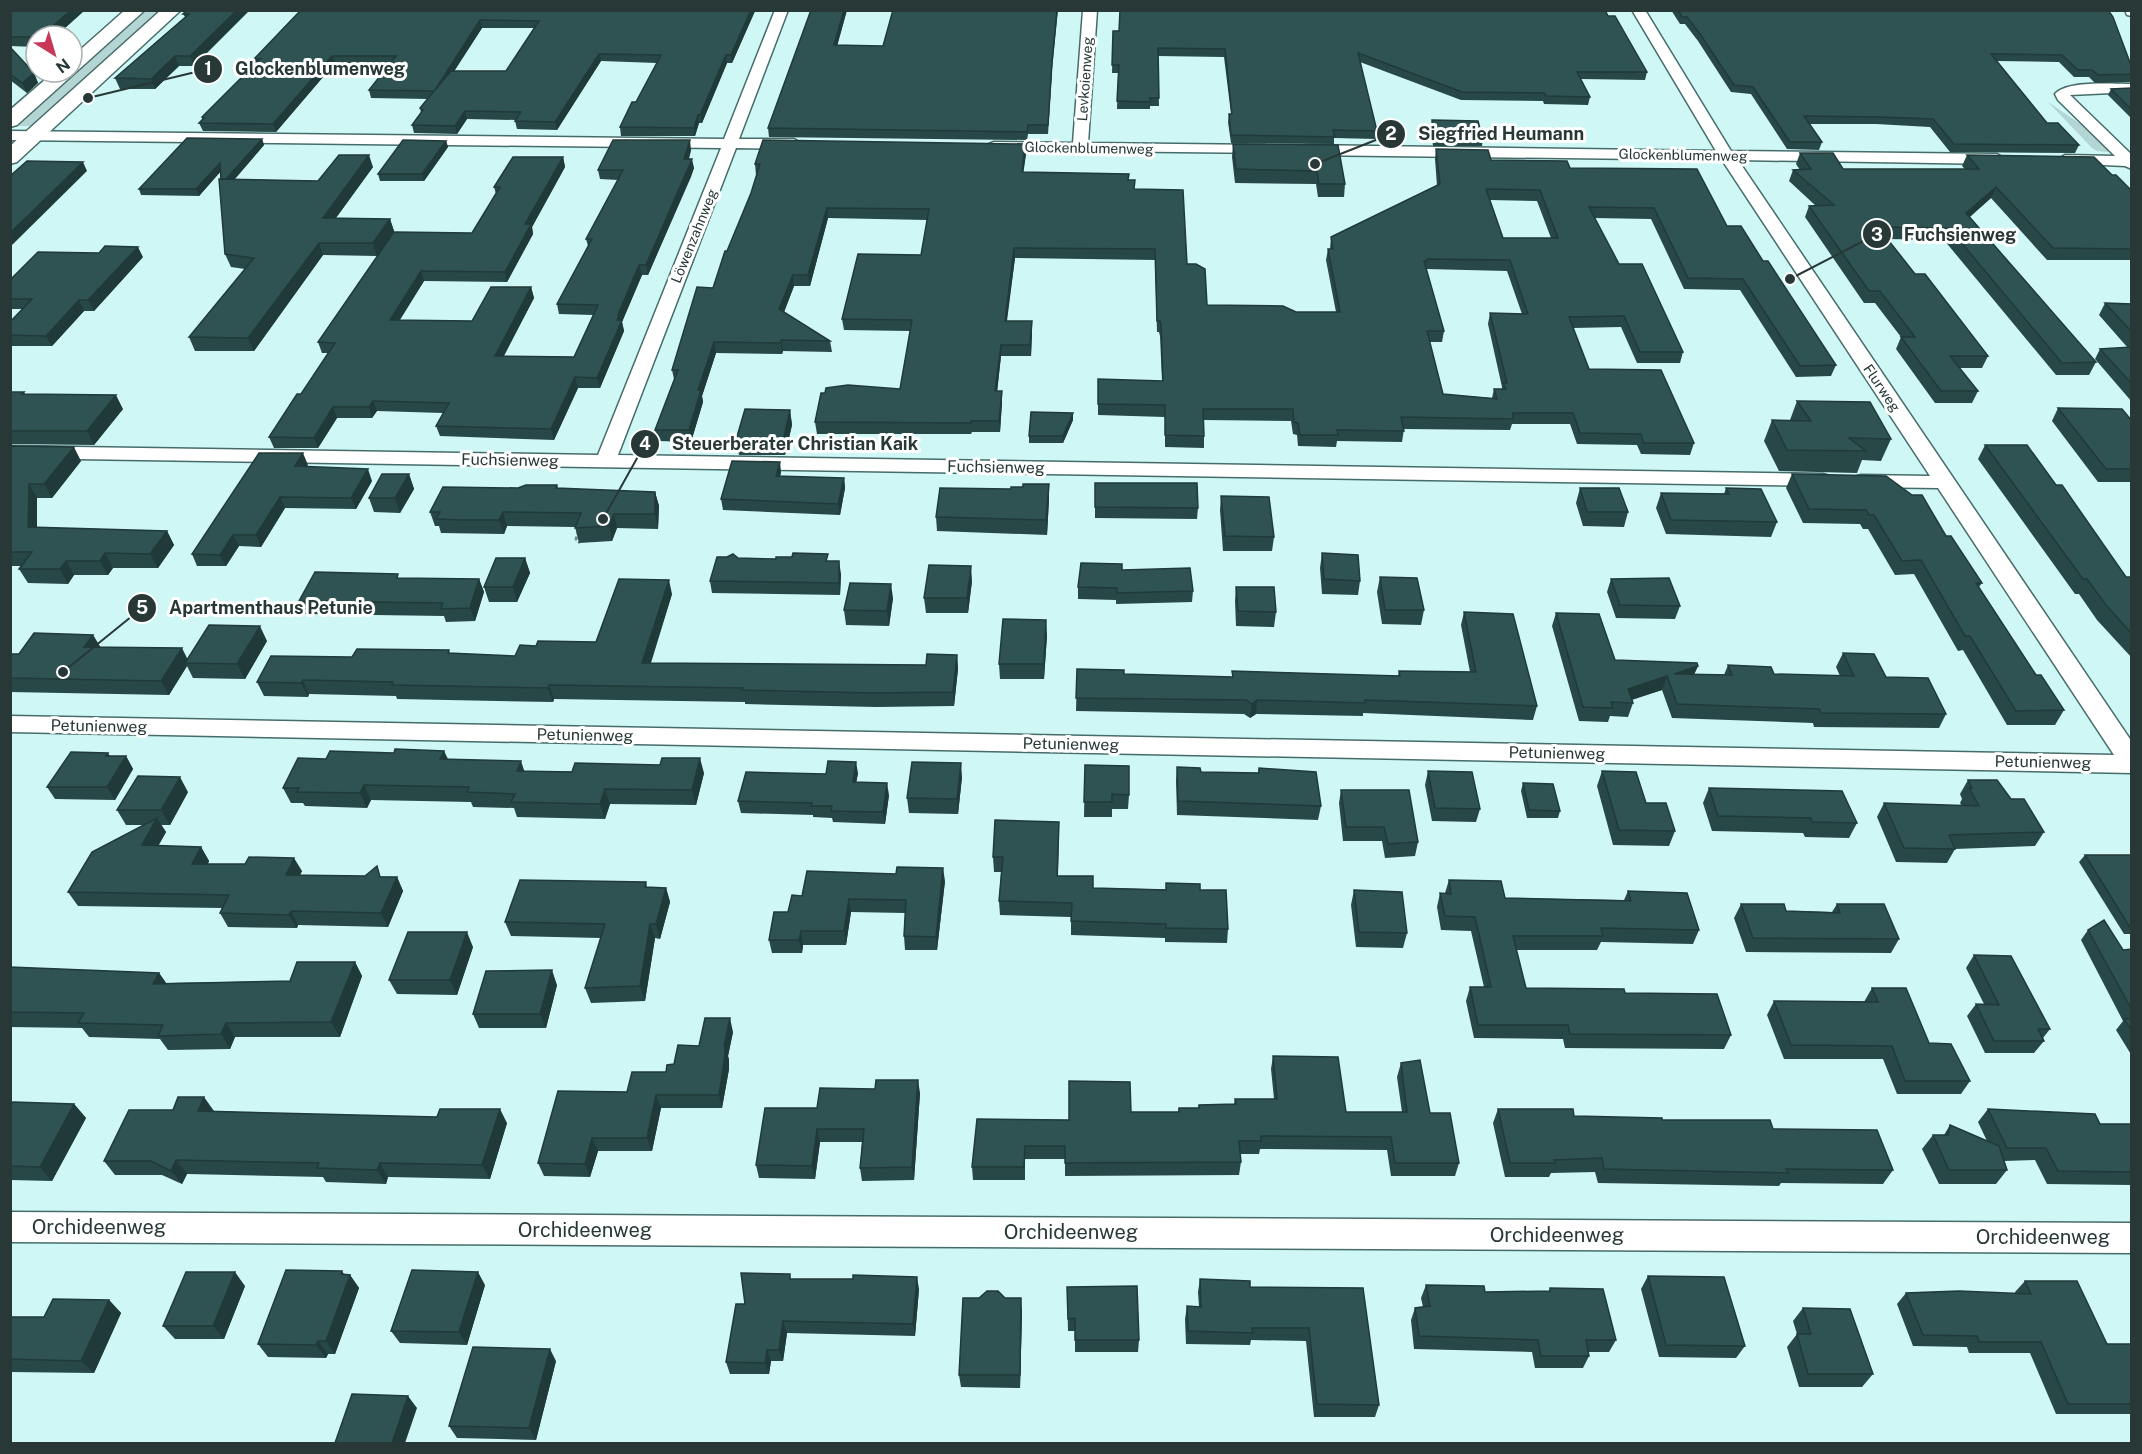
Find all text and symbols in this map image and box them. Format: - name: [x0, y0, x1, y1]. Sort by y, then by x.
- north arrow: [24, 24, 84, 84]
- street label: Levkoienweg: [1074, 36, 1096, 122]
- callout: Glockenblumenweg: [193, 51, 417, 87]
- text: N: [52, 54, 73, 77]
- text: 1: [204, 58, 212, 79]
- text: Glockenblumenweg: [235, 58, 405, 79]
- callout: Siegfried Heumann: [1376, 116, 1596, 152]
- text: 2: [1385, 123, 1397, 144]
- text: Siegfried Heumann: [1418, 123, 1584, 144]
- street label: Glockenblumenweg: [1024, 139, 1154, 157]
- street label: Glockenblumenweg: [1618, 146, 1748, 164]
- street label: Löwenzahnweg: [668, 186, 720, 285]
- callout: Fuchsienweg: [1862, 216, 2028, 252]
- text: 3: [1871, 224, 1883, 245]
- text: Fuchsienweg: [1904, 224, 2016, 245]
- street label: Flurweg: [1860, 361, 1904, 415]
- callout: Steuerberater Christian Kaik: [630, 426, 930, 462]
- text: 4: [639, 433, 651, 454]
- text: Steuerberater Christian Kaik: [672, 433, 919, 454]
- street label: Fuchsienweg: [461, 450, 559, 470]
- street label: Fuchsienweg: [947, 457, 1045, 477]
- callout: Apartmenthaus Petunie: [127, 590, 385, 626]
- text: 5: [136, 597, 148, 618]
- text: Apartmenthaus Petunie: [169, 597, 373, 618]
- street label: Petunienweg: [50, 716, 148, 736]
- street label: Petunienweg: [536, 725, 634, 745]
- street label: Petunienweg: [1022, 734, 1120, 754]
- street label: Petunienweg: [1508, 743, 1606, 763]
- street label: Petunienweg: [1994, 752, 2092, 772]
- street label: Orchideenweg: [32, 1215, 166, 1239]
- street label: Orchideenweg: [518, 1218, 652, 1242]
- street label: Orchideenweg: [1004, 1220, 1138, 1244]
- street label: Orchideenweg: [1490, 1223, 1624, 1247]
- street label: Orchideenweg: [1976, 1225, 2110, 1249]

